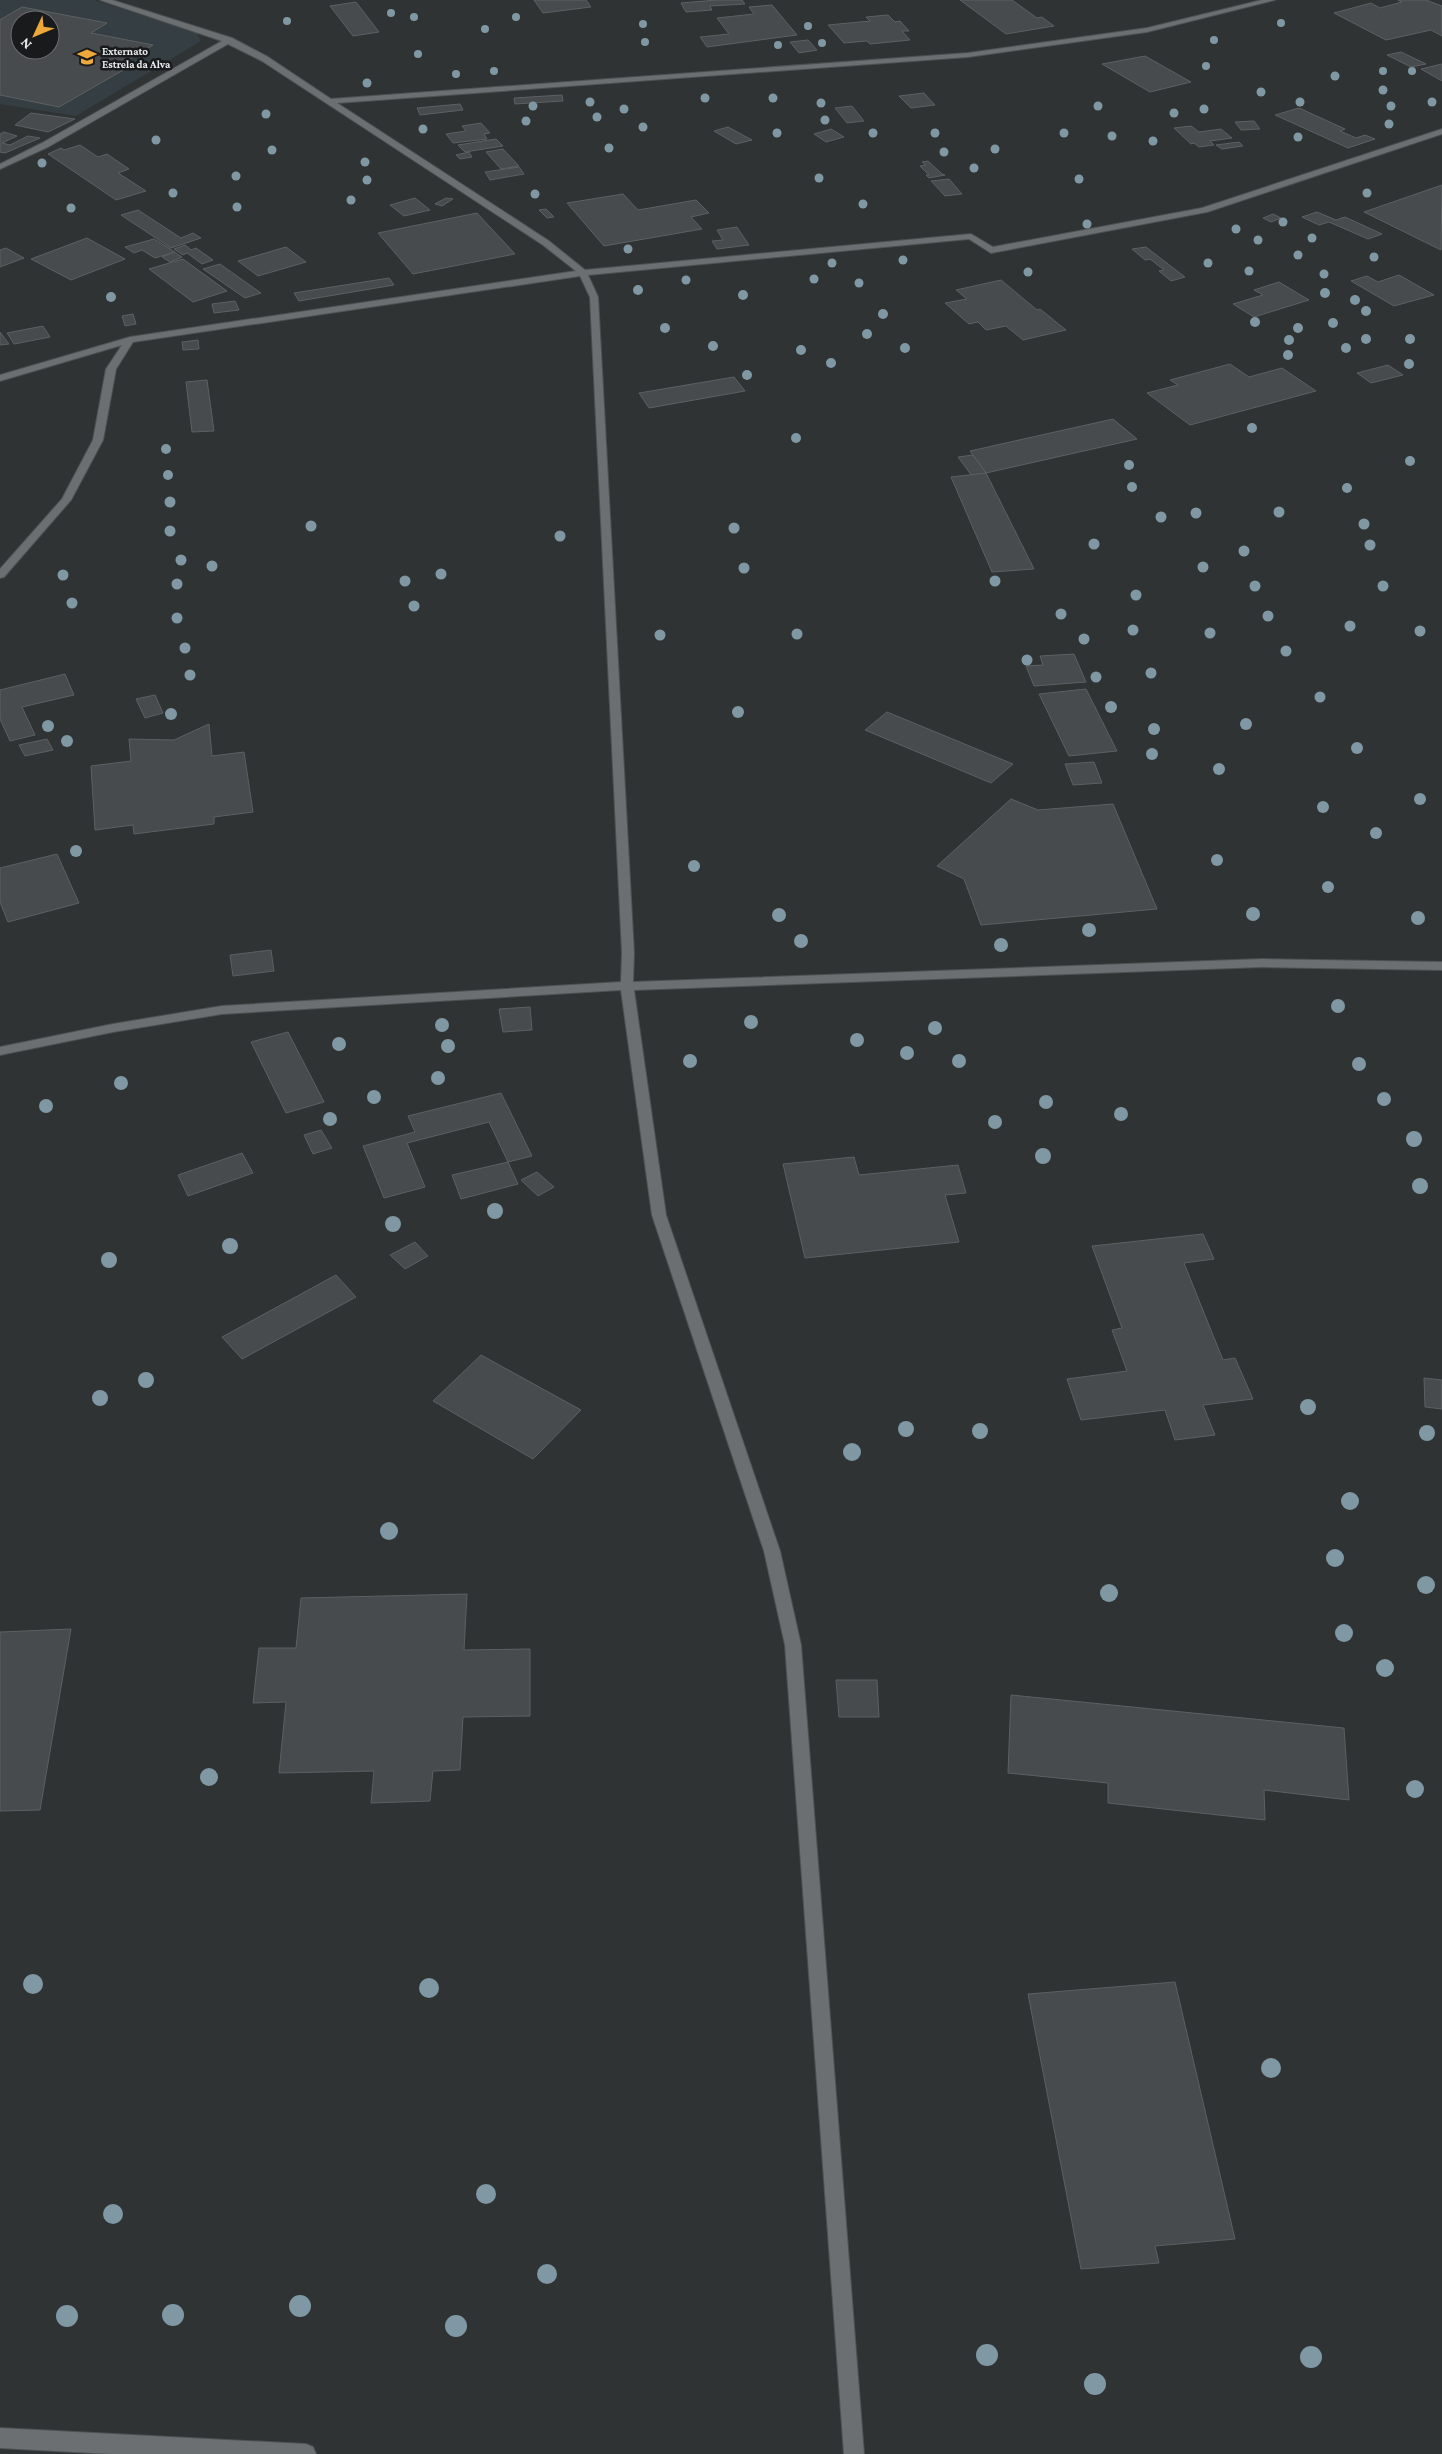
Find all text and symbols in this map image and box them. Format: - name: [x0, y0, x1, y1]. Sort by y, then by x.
- north arrow: [10, 10, 60, 60]
- text: N: [16, 35, 35, 53]
- place label: Externato Estrela da Alva: [102, 45, 171, 70]
- school or university icon: Externato Estrela da Alva: [76, 46, 98, 68]

